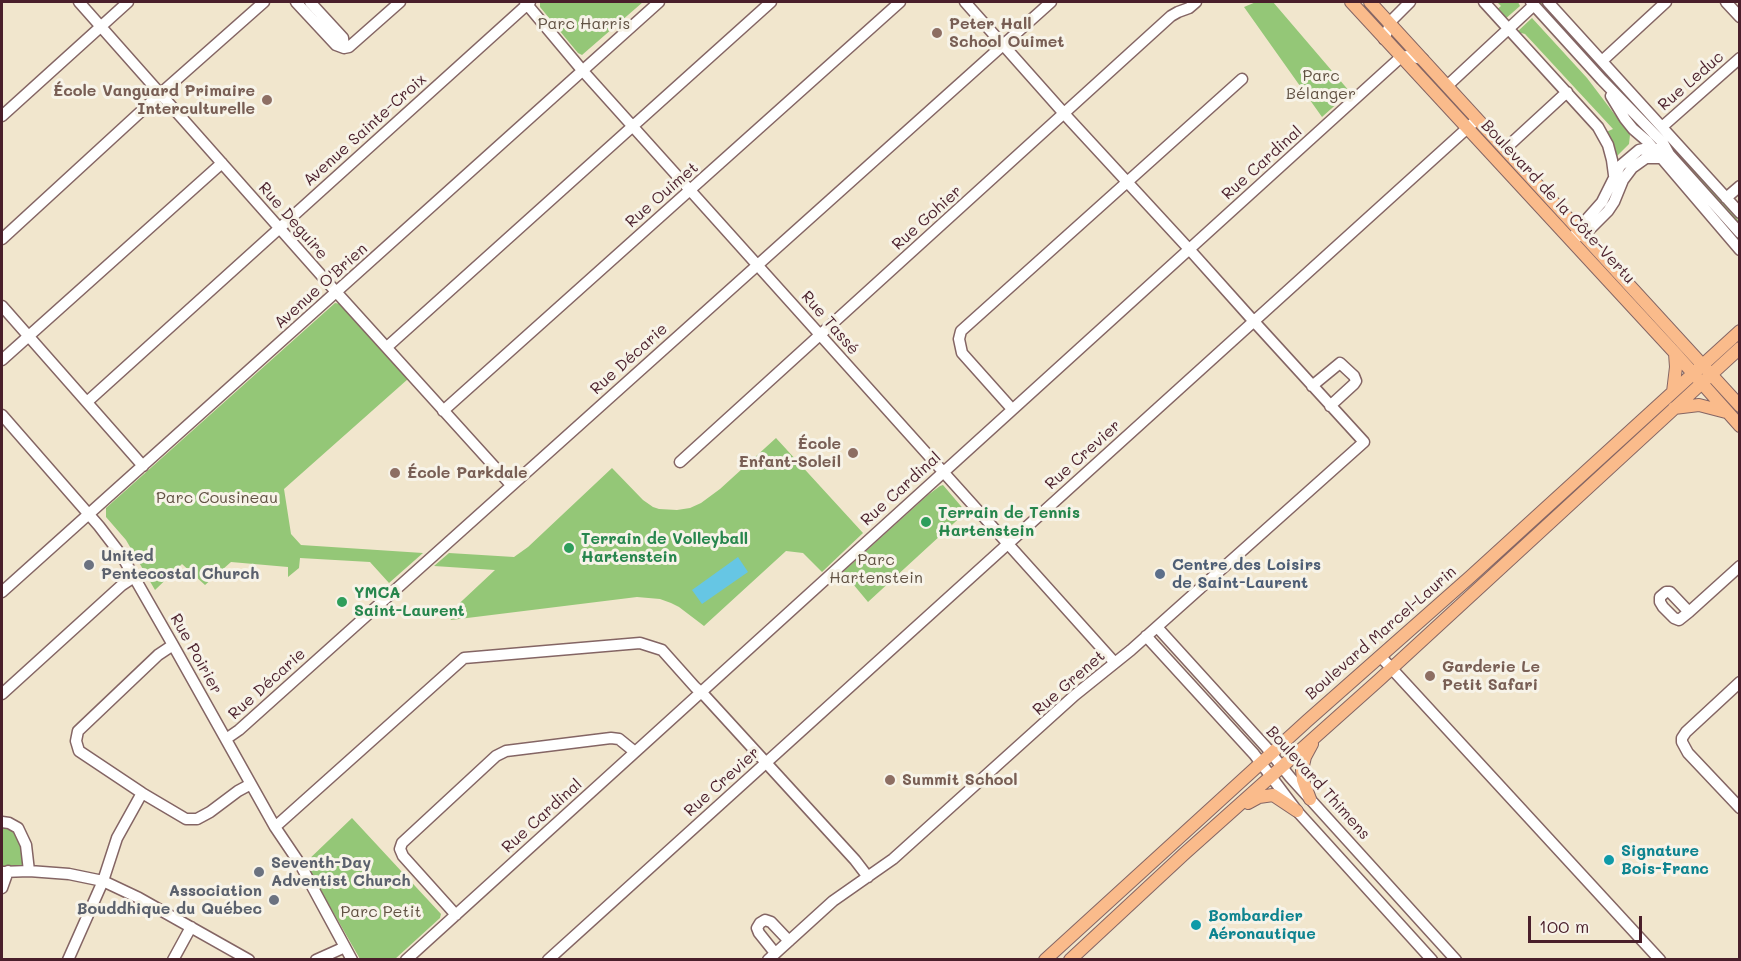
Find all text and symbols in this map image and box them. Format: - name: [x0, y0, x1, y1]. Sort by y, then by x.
- park label: Parc Harris: [538, 14, 630, 34]
- place label: Peter Hall School Ouimet: [949, 14, 1064, 52]
- marker: Peter Hall School Ouimet: [930, 26, 944, 40]
- street label: Rue Leduc: [1654, 47, 1728, 115]
- park label: Parc Bélanger: [1286, 66, 1356, 104]
- street label: Avenue Sainte-Croix: [300, 70, 430, 190]
- place label: École Vanguard Primaire Interculturelle: [53, 81, 255, 119]
- marker: École Vanguard Primaire Interculturelle: [260, 93, 274, 107]
- street label: Boulevard de la Côte-Vertu: [1477, 116, 1639, 288]
- street label: Rue Cardinal: [1218, 122, 1306, 204]
- street label: Rue Ouimet: [622, 158, 702, 232]
- street label: Rue Deguire: [254, 179, 332, 263]
- street label: Rue Gohier: [888, 182, 966, 254]
- street label: Avenue O'Brien: [271, 239, 371, 333]
- street label: Rue Tassé: [797, 287, 863, 359]
- street label: Rue Décarie: [586, 319, 672, 399]
- street label: Rue Crevier: [1041, 416, 1125, 494]
- place label: École Enfant-Soleil: [739, 434, 841, 472]
- marker: École Enfant-Soleil: [846, 446, 860, 460]
- street label: Rue Cardinal: [857, 448, 945, 530]
- place label: École Parkdale: [407, 463, 528, 483]
- marker: École Parkdale: [388, 466, 402, 480]
- park label: Parc Cousineau: [156, 488, 278, 508]
- place label: Terrain de Tennis Hartenstein: [938, 503, 1080, 541]
- marker: Terrain de Tennis Hartenstein: [919, 515, 933, 529]
- place label: Terrain de Volleyball Hartenstein: [581, 529, 748, 567]
- marker: Terrain de Volleyball Hartenstein: [562, 541, 576, 555]
- place label: United Pentecostal Church: [101, 546, 259, 584]
- park label: Parc Hartenstein: [829, 550, 923, 588]
- place label: Centre des Loisirs de Saint-Laurent: [1172, 555, 1321, 593]
- marker: United Pentecostal Church: [82, 558, 96, 572]
- street label: Boulevard Marcel-Laurin: [1302, 562, 1460, 704]
- marker: Centre des Loisirs de Saint-Laurent: [1153, 567, 1167, 581]
- place label: YMCA Saint-Laurent: [354, 583, 465, 621]
- marker: YMCA Saint-Laurent: [335, 595, 349, 609]
- street label: Rue Poirier: [166, 610, 226, 698]
- street label: Rue Décarie: [224, 644, 310, 724]
- street label: Rue Grenet: [1029, 646, 1109, 720]
- place label: Garderie Le Petit Safari: [1442, 657, 1540, 695]
- marker: Garderie Le Petit Safari: [1423, 669, 1437, 683]
- street label: Boulevard Thimens: [1262, 722, 1374, 844]
- street label: Rue Crevier: [680, 743, 764, 821]
- place label: Summit School: [902, 770, 1017, 790]
- marker: Summit School: [883, 773, 897, 787]
- street label: Rue Cardinal: [498, 775, 586, 857]
- place label: Signature Bois-Franc: [1621, 841, 1709, 879]
- place label: Seventh-Day Adventist Church: [271, 853, 411, 891]
- marker: Signature Bois-Franc: [1602, 853, 1616, 867]
- marker: Seventh-Day Adventist Church: [252, 865, 266, 879]
- place label: Association Bouddhique du Québec: [77, 881, 262, 919]
- marker: Association Bouddhique du Québec: [267, 893, 281, 907]
- park label: Parc Petit: [341, 902, 421, 922]
- scale bar: [1531, 904, 1645, 942]
- place label: Bombardier Aéronautique: [1208, 906, 1316, 944]
- text: 100 m: [1539, 914, 1589, 938]
- marker: Bombardier Aéronautique: [1189, 918, 1203, 932]

